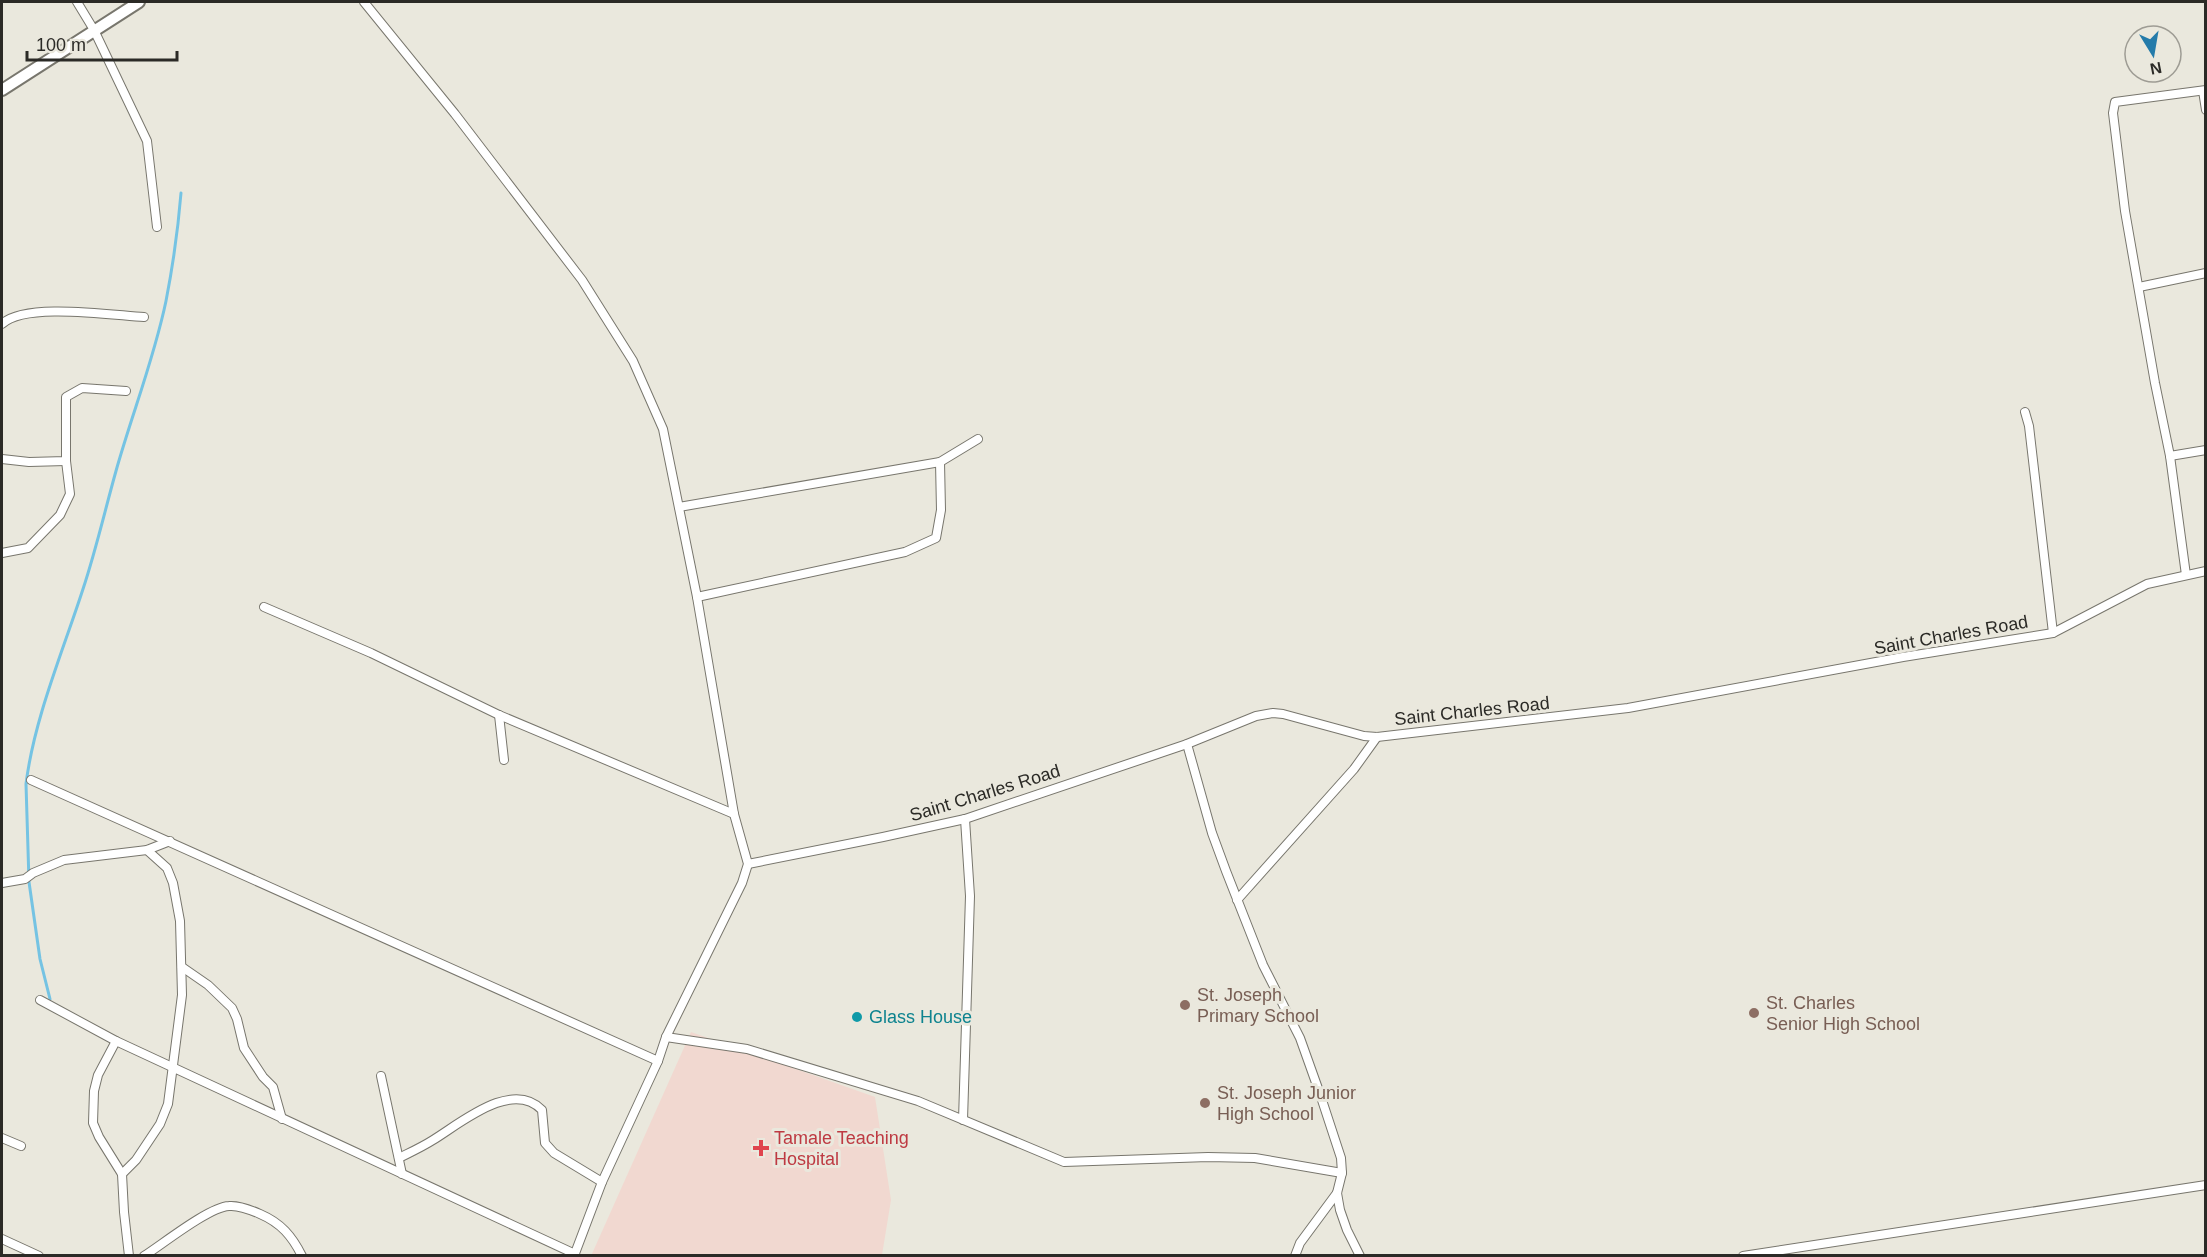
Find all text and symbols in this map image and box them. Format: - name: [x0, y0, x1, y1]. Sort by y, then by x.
- scale bar: [27, 24, 177, 62]
- north arrow: [2123, 24, 2183, 84]
- text: 100 m: [36, 35, 86, 55]
- text: N: [2148, 59, 2163, 78]
- street label: Saint Charles Road: [1872, 612, 2030, 658]
- street label: Saint Charles Road: [1393, 693, 1551, 729]
- street label: Saint Charles Road: [907, 761, 1063, 825]
- place label: St. Joseph Primary School: [1197, 985, 1319, 1026]
- place label: St. Charles Senior High School: [1766, 993, 1920, 1034]
- marker: St. Joseph Primary School: [1178, 998, 1192, 1012]
- marker: St. Charles Senior High School: [1747, 1006, 1761, 1020]
- place label: Glass House: [869, 1007, 972, 1027]
- marker: Glass House: [850, 1010, 864, 1024]
- place label: St. Joseph Junior High School: [1217, 1083, 1356, 1124]
- marker: St. Joseph Junior High School: [1198, 1096, 1212, 1110]
- place label: Tamale Teaching Hospital: [774, 1128, 909, 1169]
- marker: Tamale Teaching Hospital: [752, 1139, 770, 1157]

